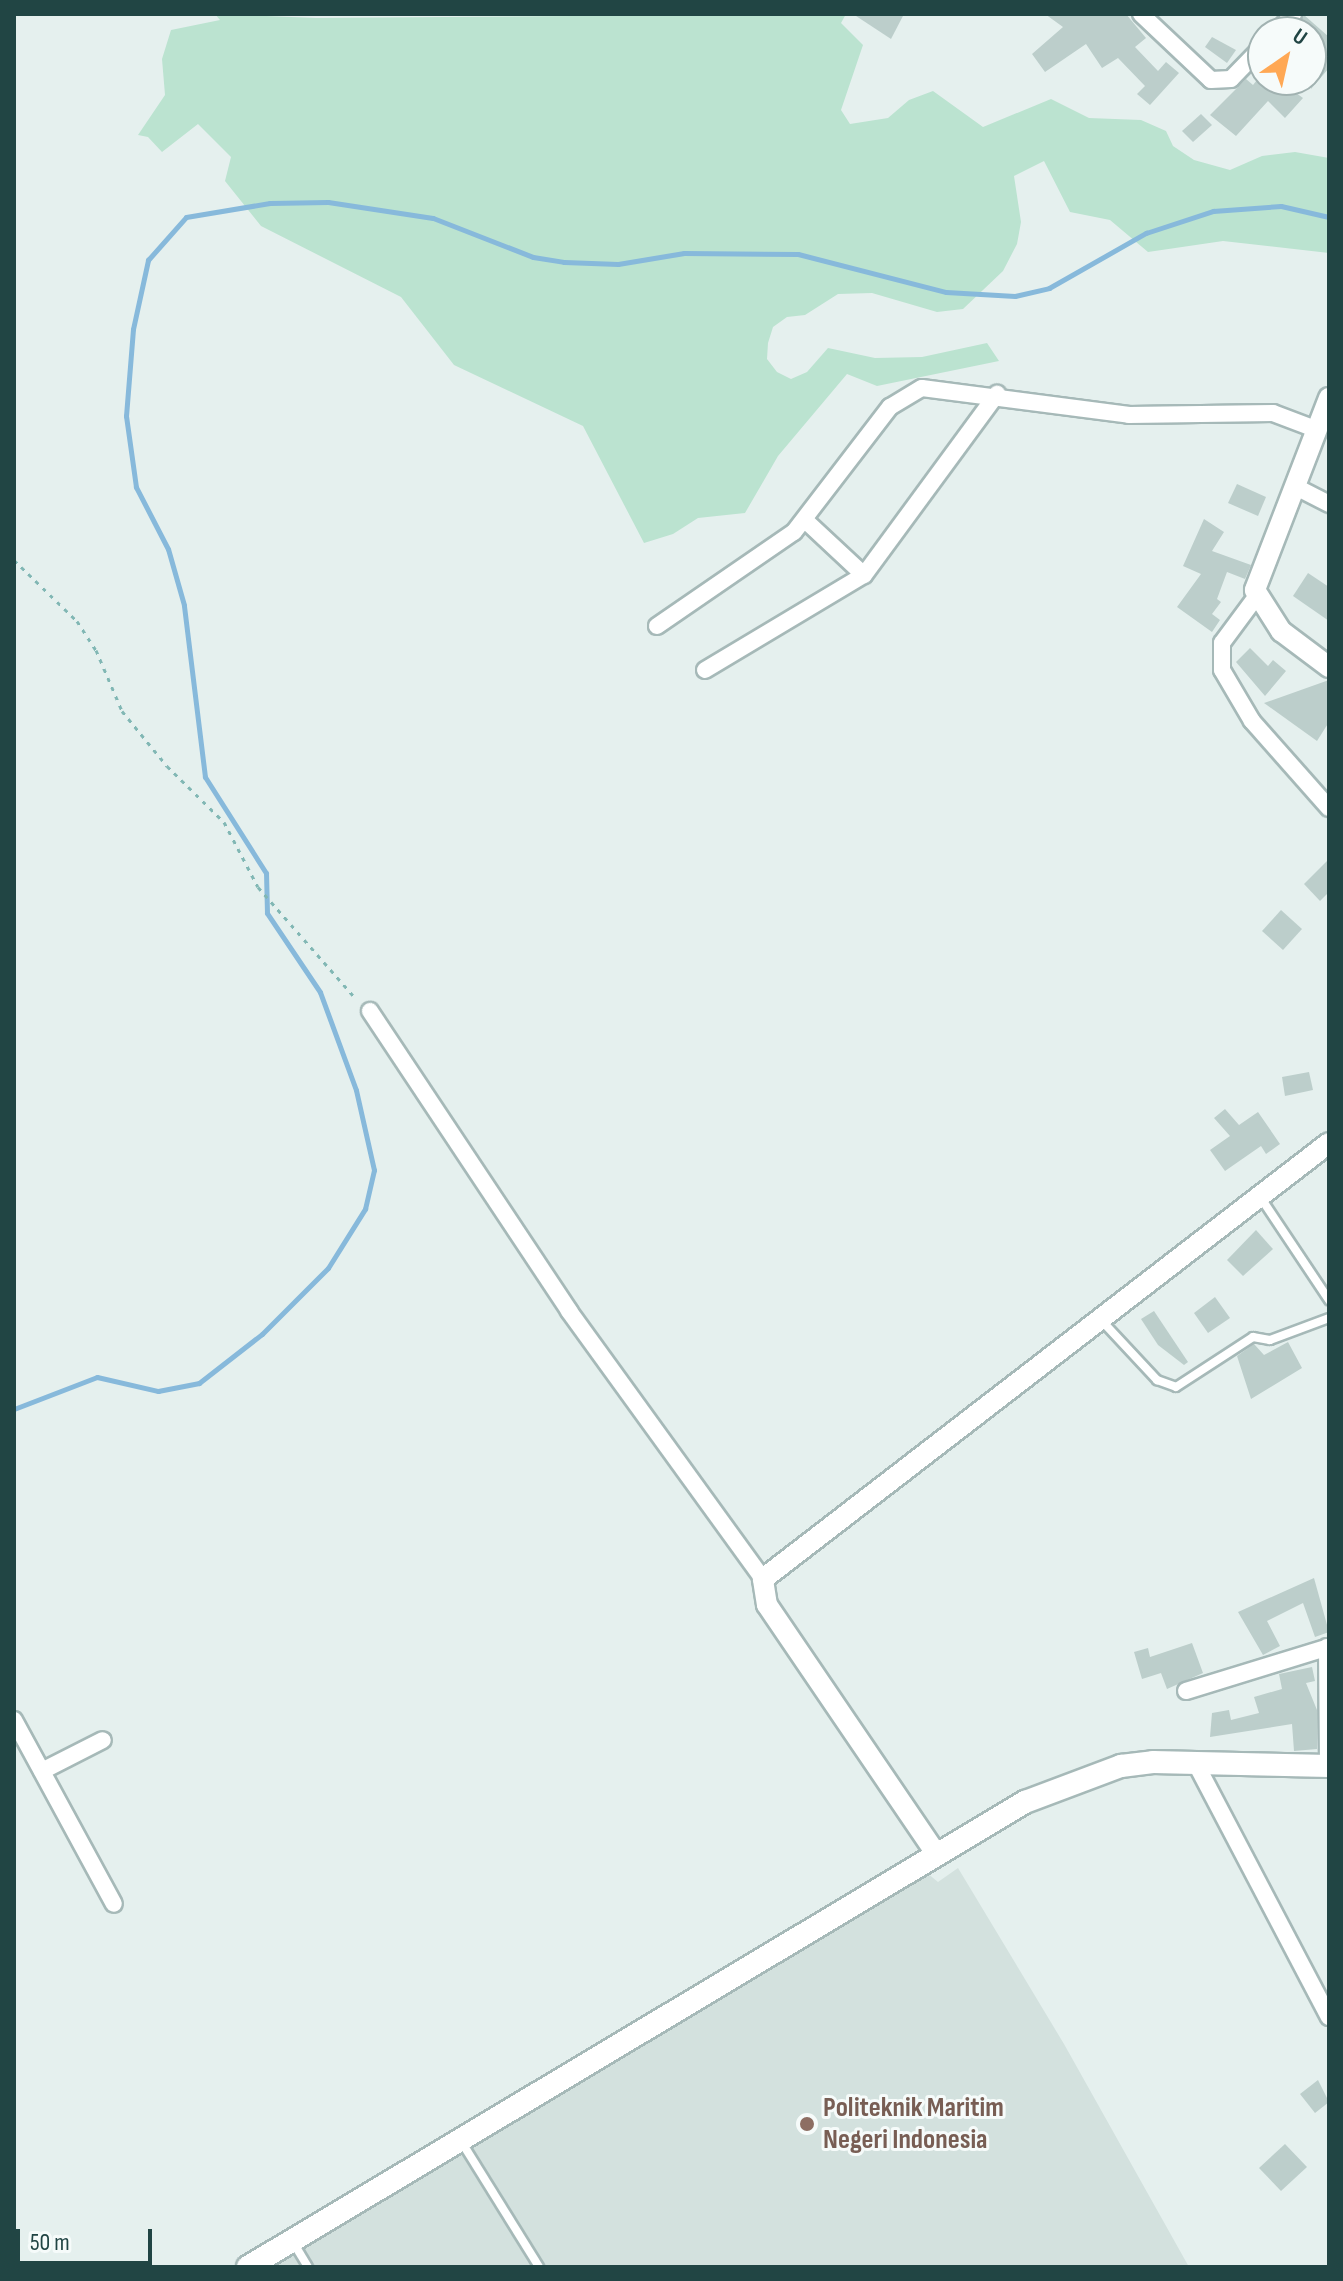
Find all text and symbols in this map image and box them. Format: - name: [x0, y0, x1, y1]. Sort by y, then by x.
- north arrow: [1247, 16, 1327, 96]
- text: U: [1287, 23, 1312, 52]
- place label: Politeknik Maritim Negeri Indonesia: [823, 2091, 1004, 2157]
- marker: Politeknik Maritim Negeri Indonesia: [798, 2115, 816, 2133]
- scale bar: [20, 2213, 156, 2263]
- text: 50 m: [30, 2228, 70, 2257]

